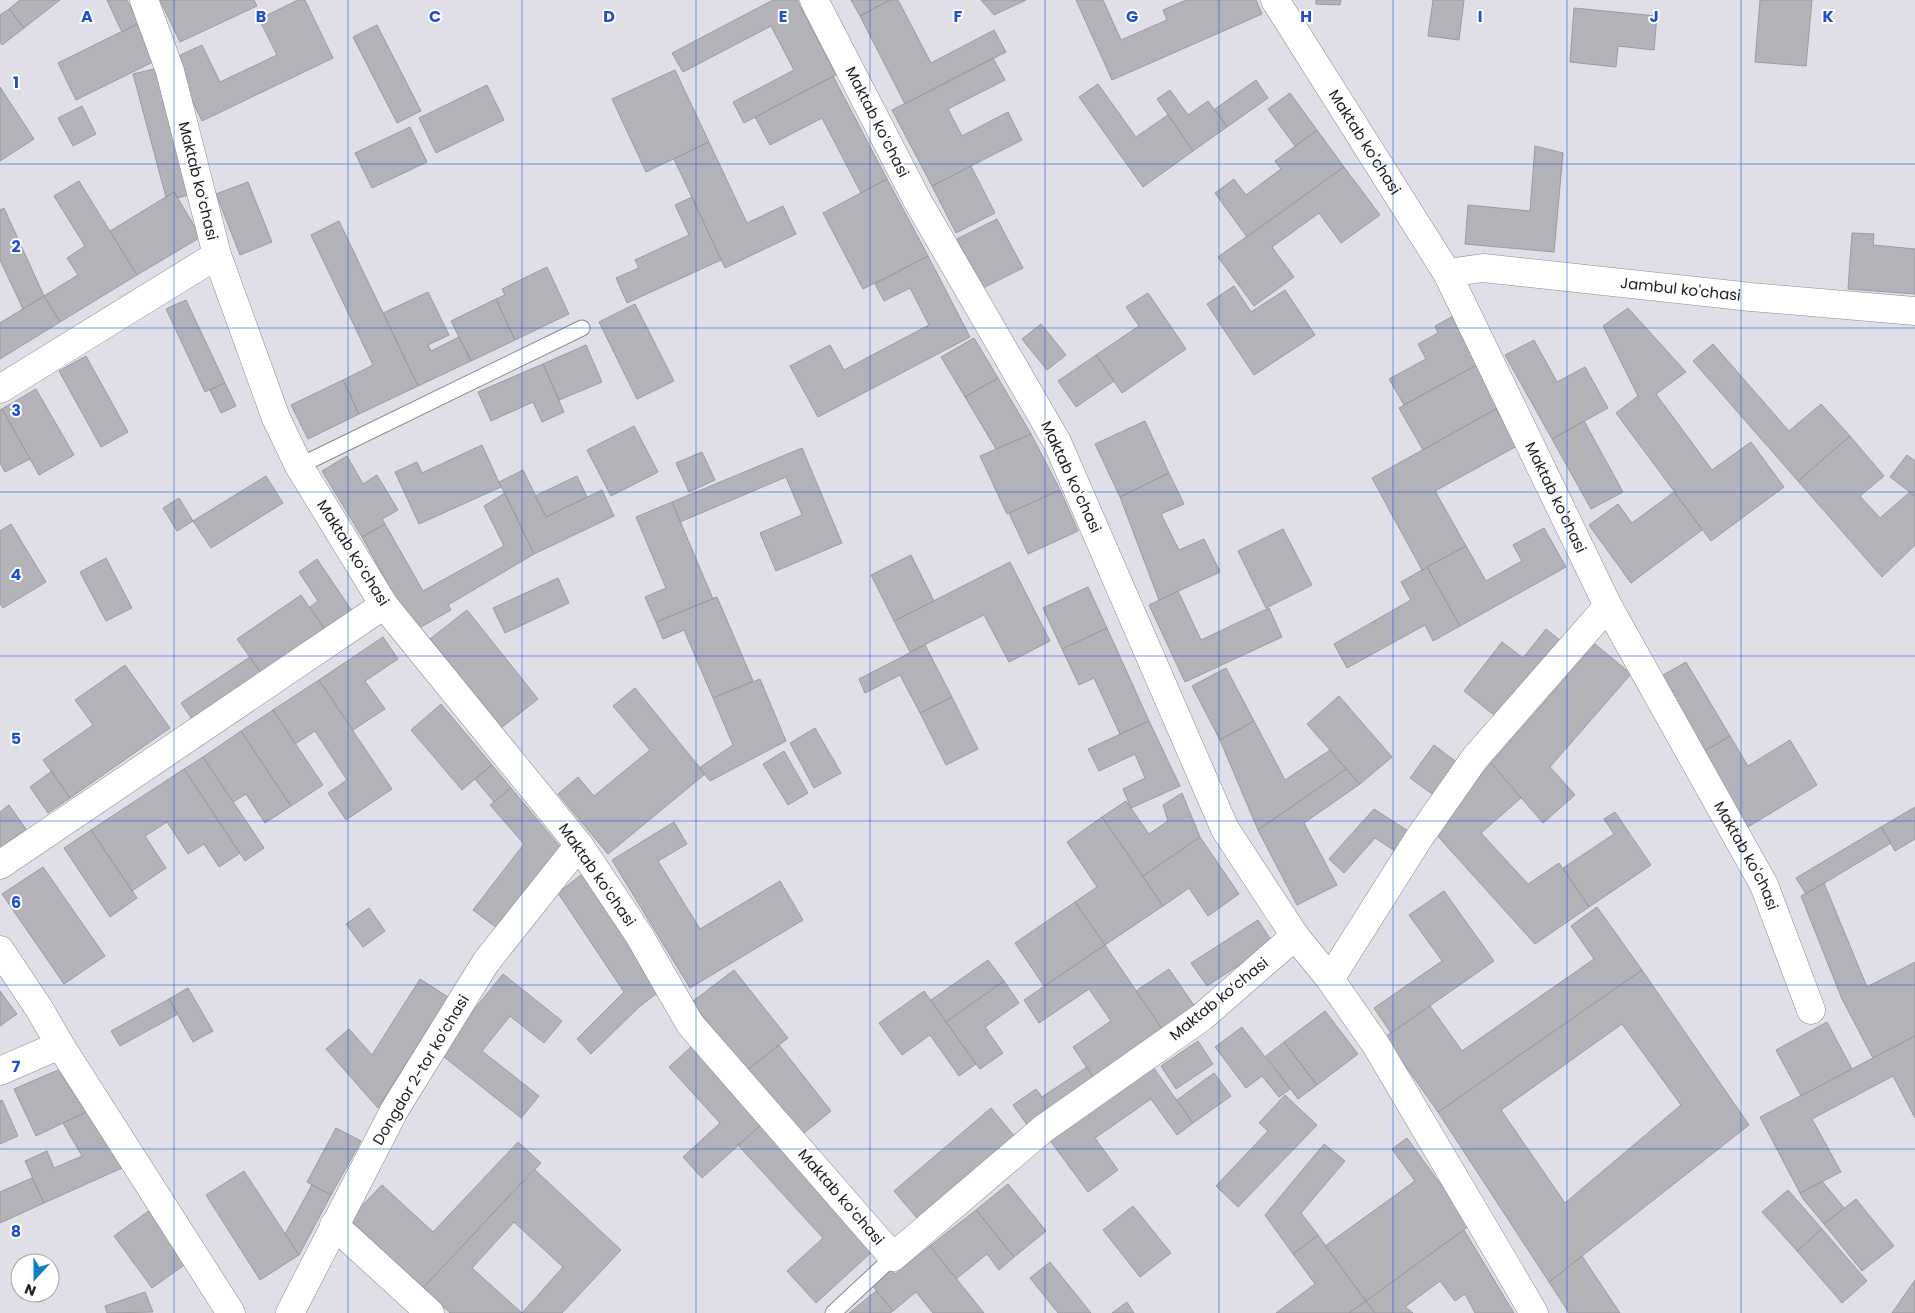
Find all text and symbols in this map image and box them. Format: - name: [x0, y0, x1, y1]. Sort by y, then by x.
- text: A: [81, 5, 93, 28]
- text: B: [256, 5, 266, 28]
- text: C: [429, 5, 441, 28]
- text: D: [603, 5, 615, 28]
- text: E: [779, 5, 787, 28]
- text: F: [954, 5, 963, 28]
- text: G: [1126, 5, 1138, 28]
- text: H: [1300, 5, 1312, 28]
- text: I: [1478, 5, 1482, 28]
- text: J: [1649, 5, 1659, 28]
- text: K: [1822, 5, 1834, 28]
- street label: Maktab koʻchasi: [840, 63, 914, 181]
- text: 1: [13, 71, 19, 94]
- street label: Maktab ko'chasi: [1324, 85, 1406, 199]
- street label: Maktab koʻchasi: [174, 119, 223, 242]
- text: 2: [11, 235, 21, 258]
- street label: Jambul ko'chasi: [1619, 272, 1742, 306]
- text: 3: [11, 399, 21, 422]
- street label: Maktab koʻchasi: [1036, 417, 1107, 536]
- street label: Maktab ko'chasi: [1520, 438, 1592, 556]
- street label: Maktab koʻchasi: [312, 496, 395, 610]
- text: 4: [11, 563, 22, 586]
- text: 5: [11, 727, 21, 750]
- street label: Maktab ko'chasi: [1709, 797, 1784, 913]
- street label: Maktab koʻchasi: [554, 819, 641, 931]
- text: 6: [11, 891, 21, 914]
- street label: Maktab koʻchasi: [1165, 952, 1273, 1045]
- street label: Dongdor 2-tor koʼchasi: [367, 991, 474, 1149]
- text: 7: [12, 1055, 21, 1078]
- street label: Maktab koʻchasi: [794, 1144, 889, 1249]
- text: 8: [11, 1220, 21, 1243]
- north arrow: [10, 1253, 60, 1303]
- text: N: [22, 1279, 39, 1301]

